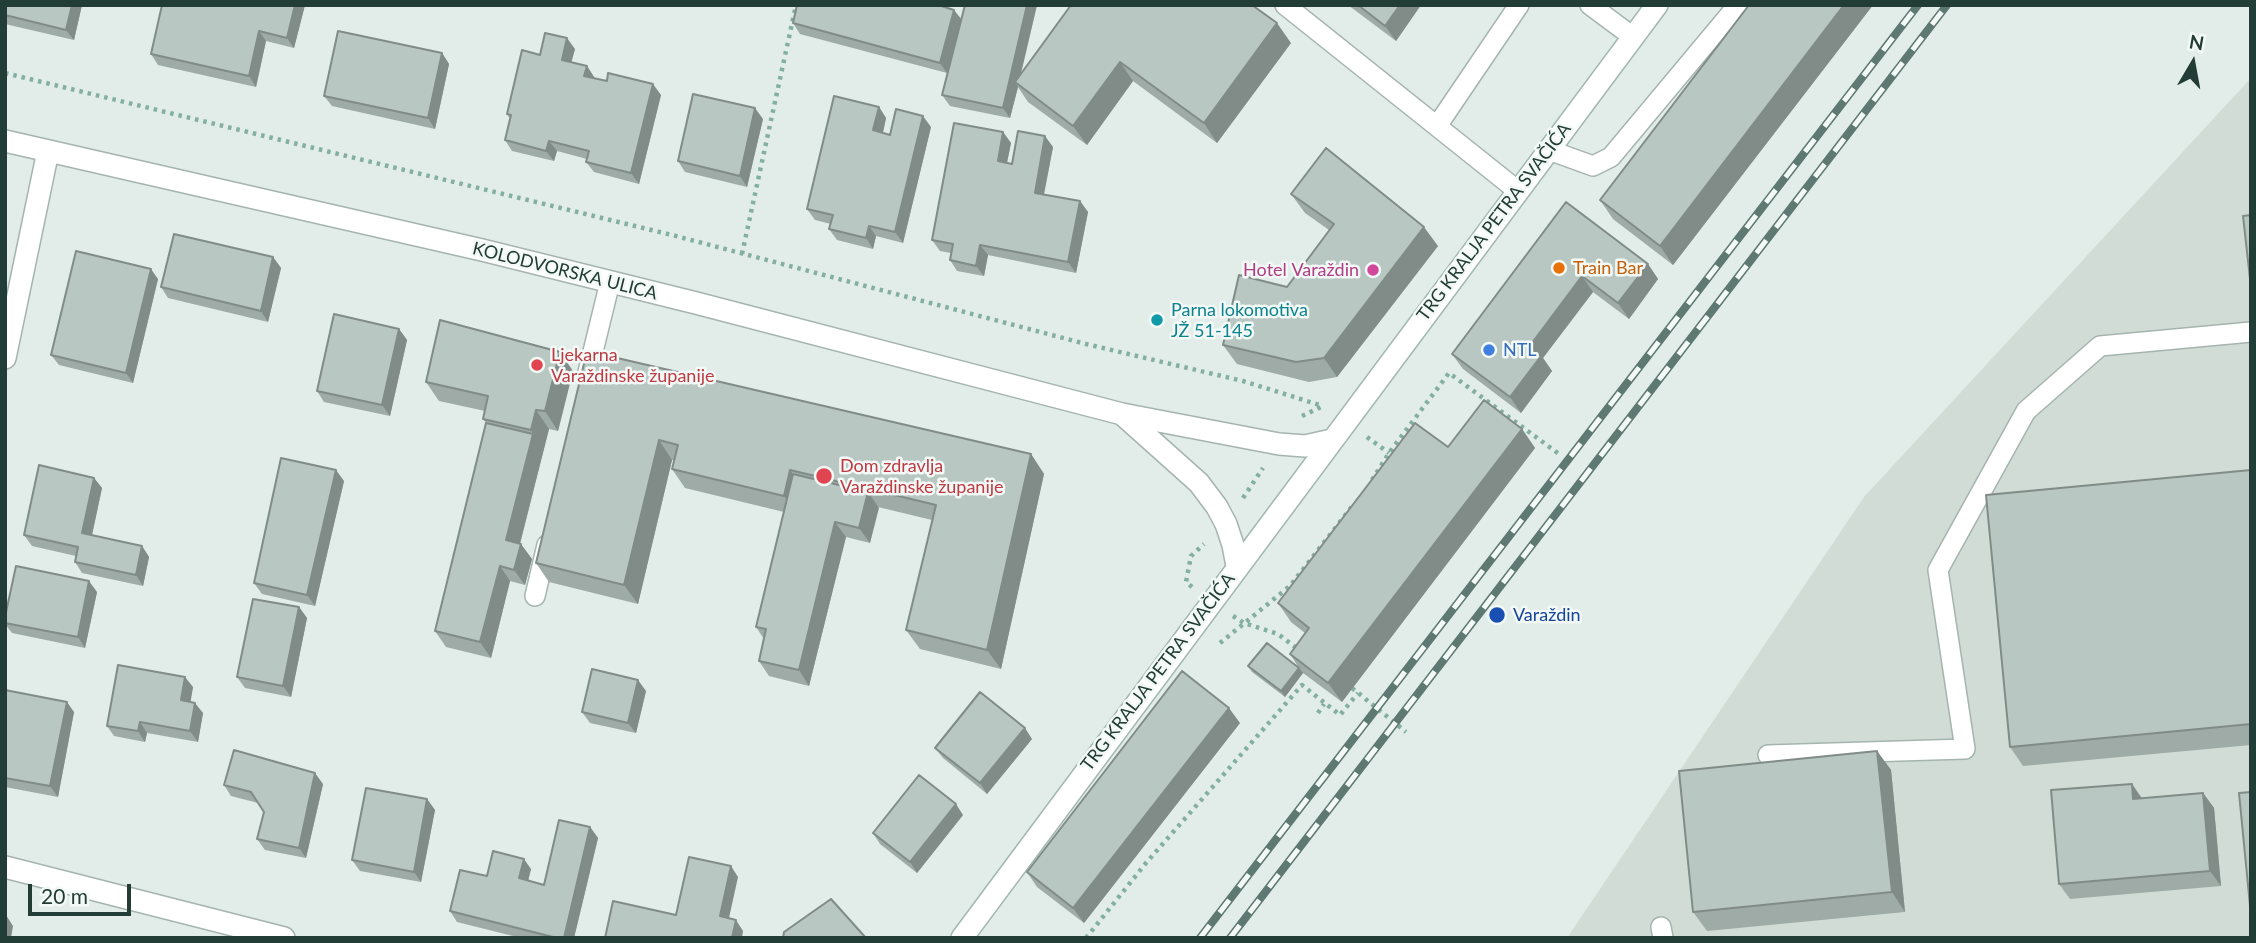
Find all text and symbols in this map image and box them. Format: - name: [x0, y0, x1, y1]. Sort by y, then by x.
- north arrow: [2158, 28, 2228, 98]
- text: N: [2188, 29, 2206, 54]
- street label: TRG KRALJA PETRA SVAČIĆA: [1413, 119, 1575, 325]
- street label: KOLODVORSKA ULICA: [470, 238, 660, 304]
- place label: Train Bar: [1573, 257, 1643, 279]
- place label: Hotel Varaždin: [1243, 259, 1359, 281]
- marker: Train Bar: [1551, 260, 1567, 276]
- marker: Hotel Varaždin: [1365, 262, 1381, 278]
- place label: Parna lokomotiva JŽ 51-145: [1171, 299, 1308, 342]
- marker: Parna lokomotiva JŽ 51-145: [1149, 312, 1165, 328]
- place label: NTL: [1503, 339, 1537, 361]
- marker: NTL: [1481, 342, 1497, 358]
- place label: Ljekarna Varaždinske županije: [551, 344, 715, 386]
- marker: Ljekarna Varaždinske županije: [529, 357, 545, 373]
- place label: Dom zdravlja Varaždinske županije: [840, 455, 1004, 498]
- marker: Dom zdravlja Varaždinske županije: [814, 466, 834, 486]
- street label: TRG KRALJA PETRA SVAČIĆA: [1077, 569, 1239, 775]
- place label: Varaždin: [1513, 604, 1581, 626]
- marker: Varaždin: [1487, 605, 1507, 625]
- scale bar: [32, 870, 135, 914]
- text: 20 m: [41, 883, 88, 908]

